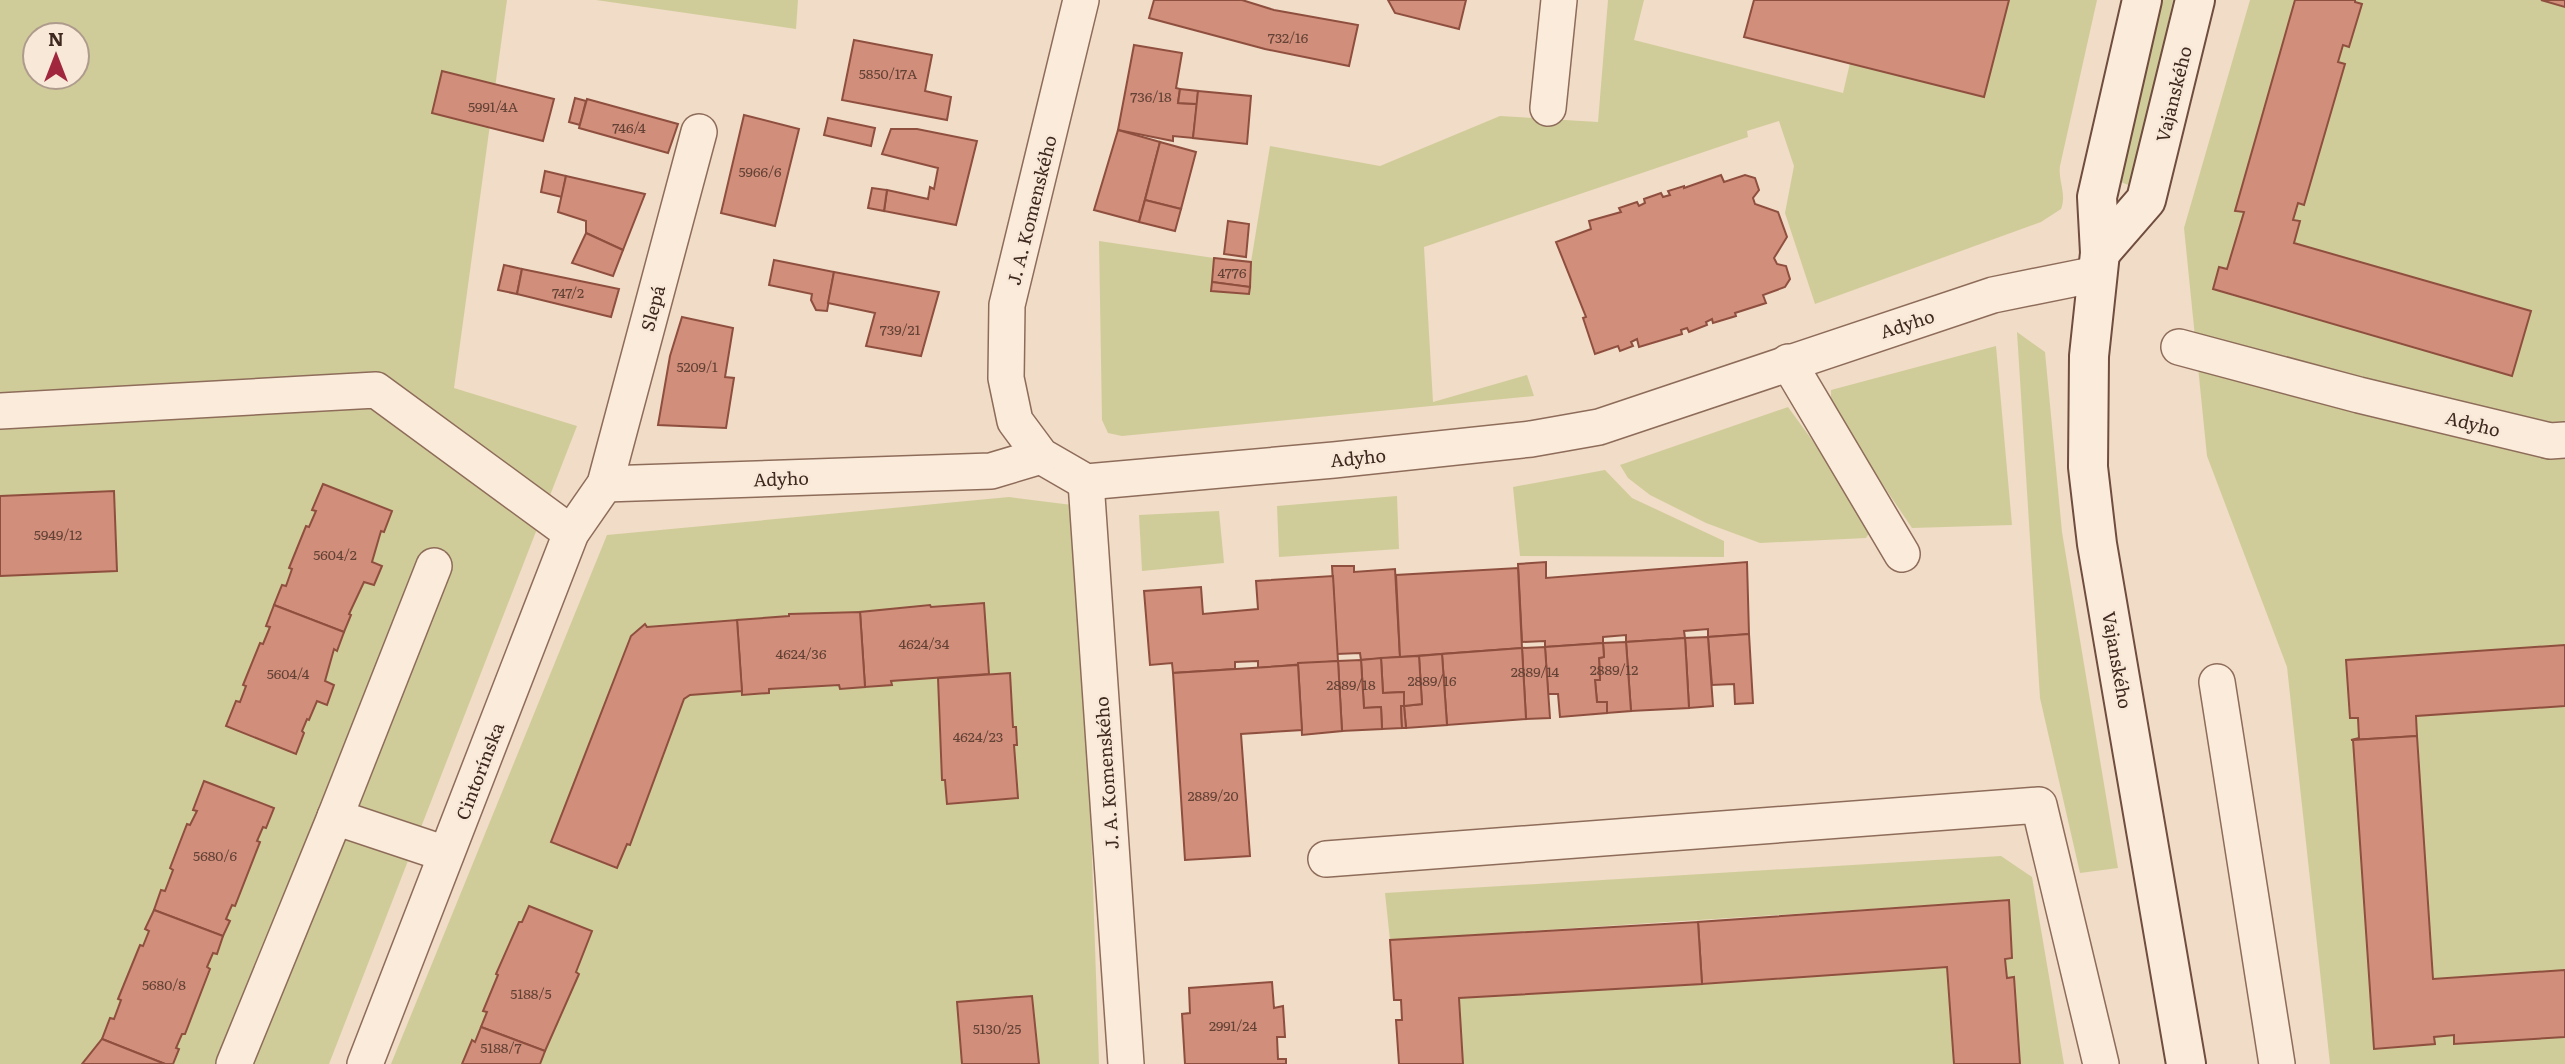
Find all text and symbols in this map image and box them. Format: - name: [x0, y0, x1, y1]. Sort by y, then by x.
- north arrow: [21, 21, 91, 91]
- text: N: [48, 24, 64, 52]
- house number: 732/16: [1268, 27, 1309, 47]
- street label: Vajanského: [2148, 43, 2198, 145]
- house number: 5850/17A: [859, 63, 918, 83]
- house number: 736/18: [1130, 86, 1172, 106]
- house number: 5991/4A: [468, 96, 519, 116]
- house number: 746/4: [612, 117, 646, 137]
- street label: J. A. Komenského: [999, 132, 1063, 288]
- house number: 5966/6: [739, 161, 782, 181]
- house number: 4776: [1218, 262, 1247, 282]
- house number: 747/2: [552, 282, 584, 302]
- street label: Slepá: [633, 282, 671, 334]
- street label: Adyho: [1876, 302, 1938, 344]
- house number: 739/21: [880, 319, 921, 339]
- house number: 5209/1: [676, 356, 718, 376]
- street label: Adyho: [2443, 403, 2503, 443]
- street label: Adyho: [1329, 441, 1387, 473]
- street label: Adyho: [753, 464, 809, 492]
- house number: 5949/12: [34, 524, 82, 544]
- house number: 5604/2: [313, 544, 357, 564]
- street label: Vajanského: [2096, 609, 2140, 711]
- house number: 4624/34: [899, 633, 950, 653]
- house number: 4624/36: [776, 643, 827, 663]
- house number: 2889/12: [1590, 659, 1638, 679]
- house number: 2889/14: [1511, 661, 1560, 681]
- house number: 5604/4: [267, 663, 310, 683]
- house number: 2889/16: [1407, 670, 1457, 690]
- house number: 2889/18: [1326, 674, 1376, 694]
- street label: J. A. Komenského: [1087, 695, 1125, 851]
- street label: Cintorínska: [448, 718, 510, 824]
- house number: 4624/23: [953, 726, 1003, 746]
- house number: 2889/20: [1187, 785, 1239, 805]
- house number: 5680/6: [193, 845, 237, 865]
- house number: 5680/8: [142, 974, 186, 994]
- house number: 5188/5: [510, 983, 552, 1003]
- house number: 2991/24: [1209, 1015, 1257, 1035]
- house number: 5130/25: [973, 1018, 1021, 1038]
- house number: 5188/7: [480, 1037, 522, 1057]

